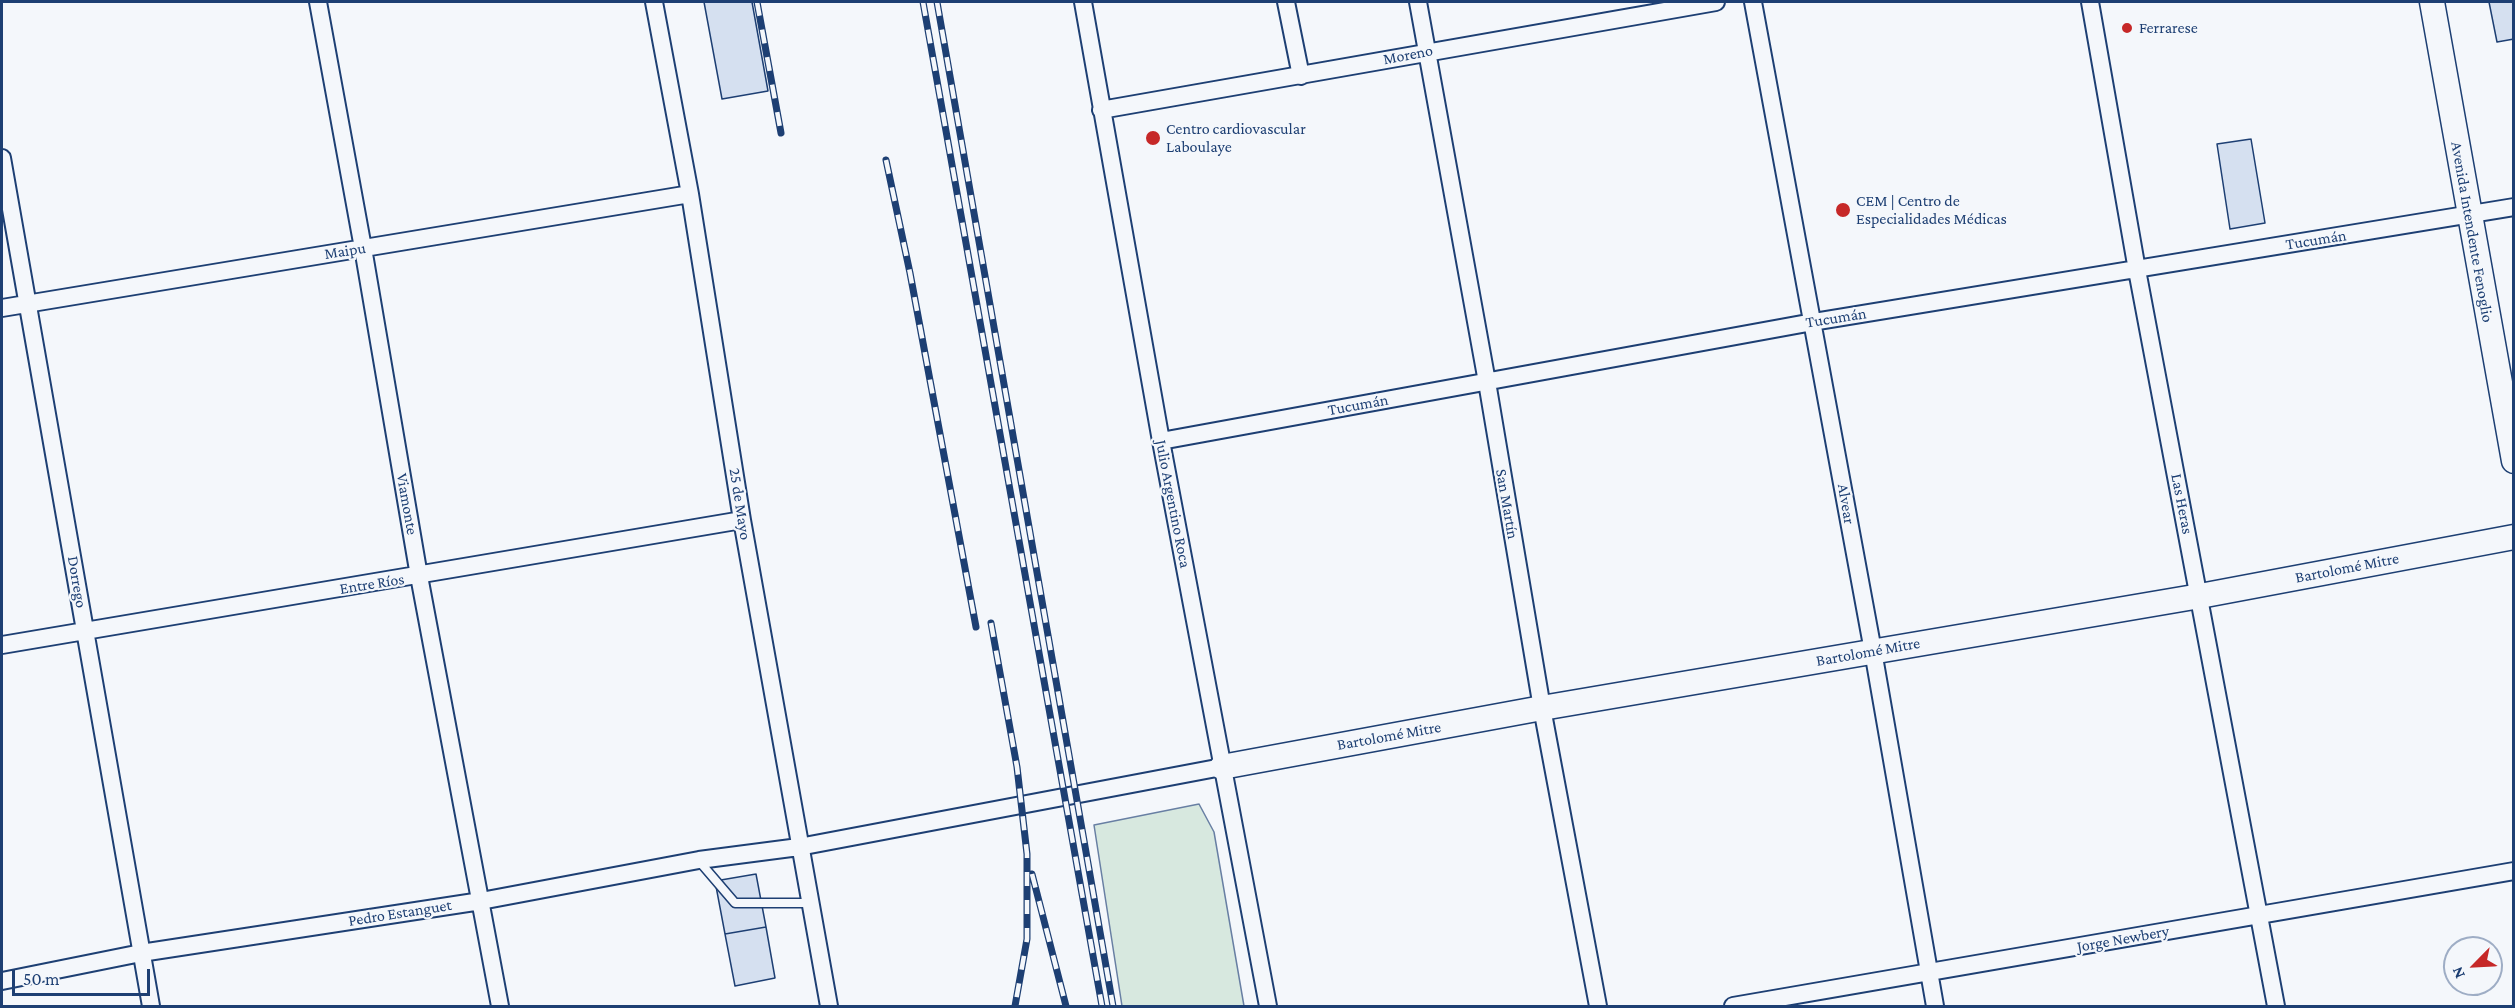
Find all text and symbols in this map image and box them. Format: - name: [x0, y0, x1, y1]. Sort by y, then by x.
- place label: Ferrarese: [2139, 18, 2198, 38]
- marker: Ferrarese: [2120, 21, 2134, 35]
- street label: Moreno: [1382, 41, 1434, 69]
- place label: Centro cardiovascular Laboulaye: [1166, 119, 1306, 157]
- marker: Centro cardiovascular Laboulaye: [1144, 129, 1162, 147]
- street label: Avenida Intendente Fenoglio: [2447, 140, 2497, 324]
- place label: CEM | Centro de Especialidades Médicas: [1856, 191, 2007, 229]
- marker: CEM | Centro de Especialidades Médicas: [1834, 201, 1852, 219]
- street label: Tucumán: [2284, 226, 2348, 254]
- street label: Maipu: [323, 238, 367, 264]
- street label: Tucumán: [1804, 304, 1868, 332]
- street label: Tucumán: [1326, 390, 1390, 420]
- street label: Julio Argentino Roca: [1151, 438, 1195, 570]
- street label: 25 de Mayo: [725, 467, 755, 541]
- street label: San Martín: [1491, 467, 1523, 541]
- street label: Viamonte: [392, 472, 422, 536]
- street label: Las Heras: [2167, 472, 2197, 536]
- street label: Alvear: [1833, 482, 1859, 526]
- street label: Bartolomé Mitre: [2294, 549, 2400, 587]
- street label: Dorrego: [63, 555, 91, 609]
- street label: Entre Ríos: [338, 569, 406, 599]
- street label: Bartolomé Mitre: [1815, 633, 1921, 671]
- street label: Bartolomé Mitre: [1336, 717, 1442, 755]
- street label: Pedro Estanguet: [347, 895, 453, 931]
- street label: Jorge Newbery: [2075, 921, 2171, 957]
- north arrow: [2443, 936, 2503, 996]
- scale bar: [15, 957, 153, 995]
- text: N: [2448, 964, 2468, 981]
- text: 50 m: [23, 969, 60, 989]

